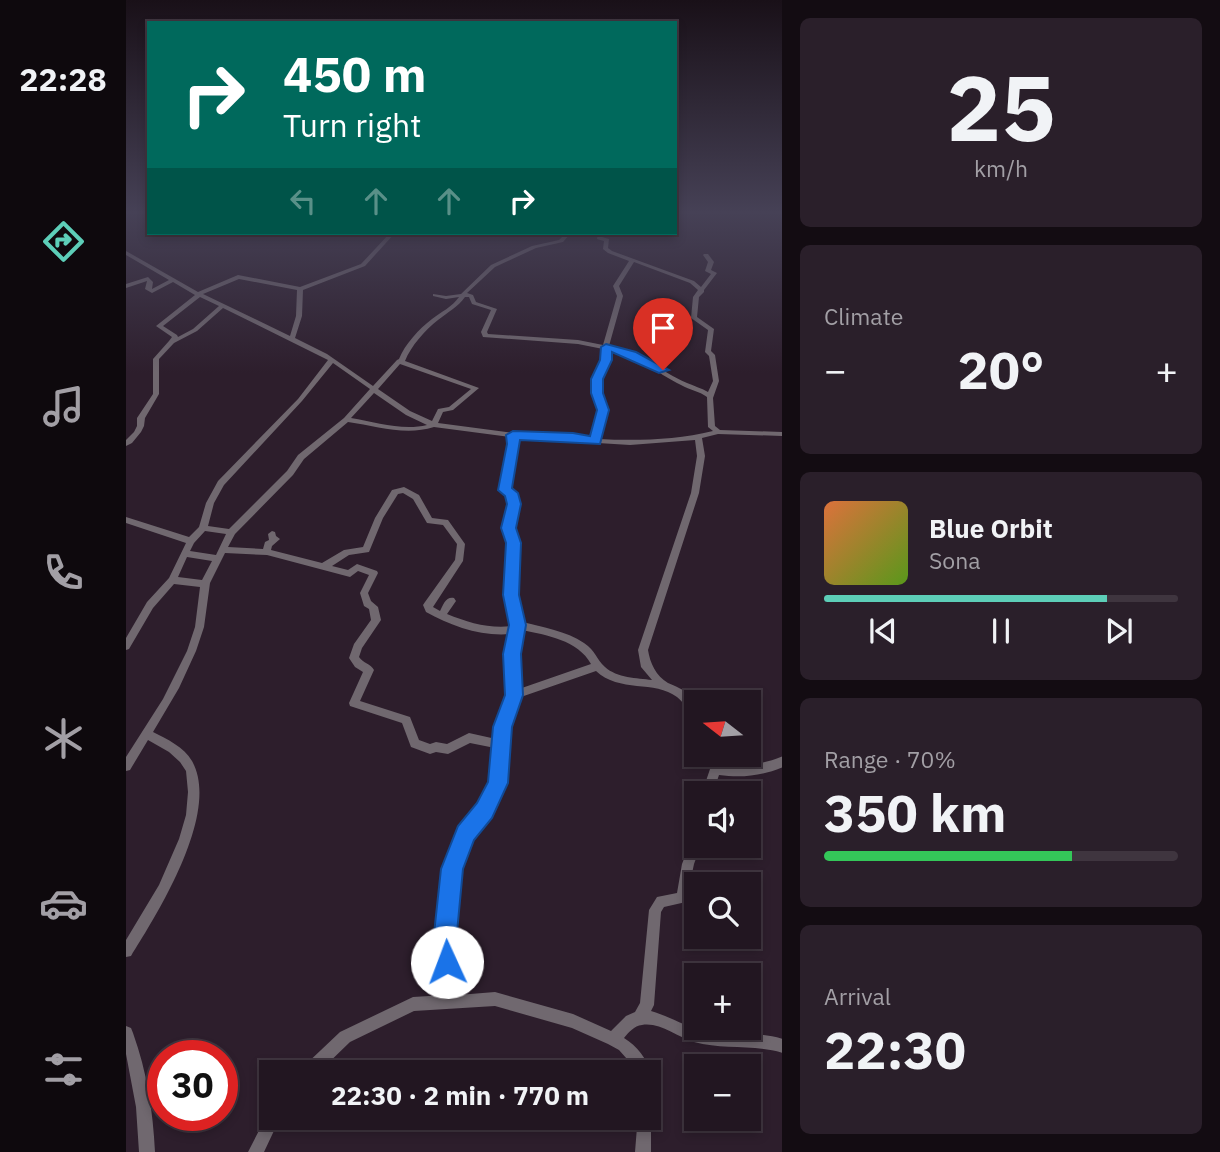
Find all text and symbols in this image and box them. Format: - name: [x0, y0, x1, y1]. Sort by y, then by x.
- text: 450 m: [283, 42, 427, 105]
- text: 25: [946, 48, 1056, 166]
- icon: right: [168, 49, 259, 140]
- text: 22:28: [19, 58, 107, 100]
- text: Turn right: [283, 104, 421, 146]
- text: km/h: [974, 153, 1028, 183]
- icon: left: [284, 182, 322, 220]
- icon: ahead: [357, 182, 395, 220]
- icon: ahead: [430, 182, 468, 220]
- icon: right: [503, 182, 541, 220]
- icon: directions: [39, 217, 88, 266]
- pin: [633, 298, 693, 370]
- text: Climate: [824, 301, 903, 331]
- icon: arrive: [644, 309, 682, 347]
- text: 20°: [958, 336, 1044, 403]
- text: −: [824, 345, 847, 394]
- text: +: [1155, 345, 1178, 394]
- icon: music: [39, 382, 88, 431]
- text: Blue Orbit: [929, 511, 1053, 545]
- text: Sona: [929, 545, 981, 575]
- icon: phone: [39, 548, 88, 597]
- icon: previous: [864, 612, 902, 650]
- icon: pause: [982, 612, 1020, 650]
- icon: next: [1100, 612, 1138, 650]
- north arrow: [684, 690, 761, 766]
- map controls: [684, 690, 761, 1131]
- icon: climate: [39, 714, 88, 763]
- text: Range · 70%: [824, 744, 956, 774]
- text: 350 km: [824, 779, 1006, 846]
- button: sound: [684, 781, 761, 858]
- button: search: [684, 872, 761, 949]
- icon: car: [39, 879, 88, 928]
- position arrow: [410, 925, 484, 999]
- button: +: [684, 963, 761, 1040]
- text: Arrival: [824, 981, 891, 1011]
- text: 22:30: [824, 1016, 966, 1083]
- speed limit sign: 30: [147, 1040, 238, 1131]
- icon: filters: [39, 1045, 88, 1094]
- button: −: [684, 1054, 761, 1131]
- text: 22:30 · 2 min · 770 m: [331, 1078, 589, 1112]

